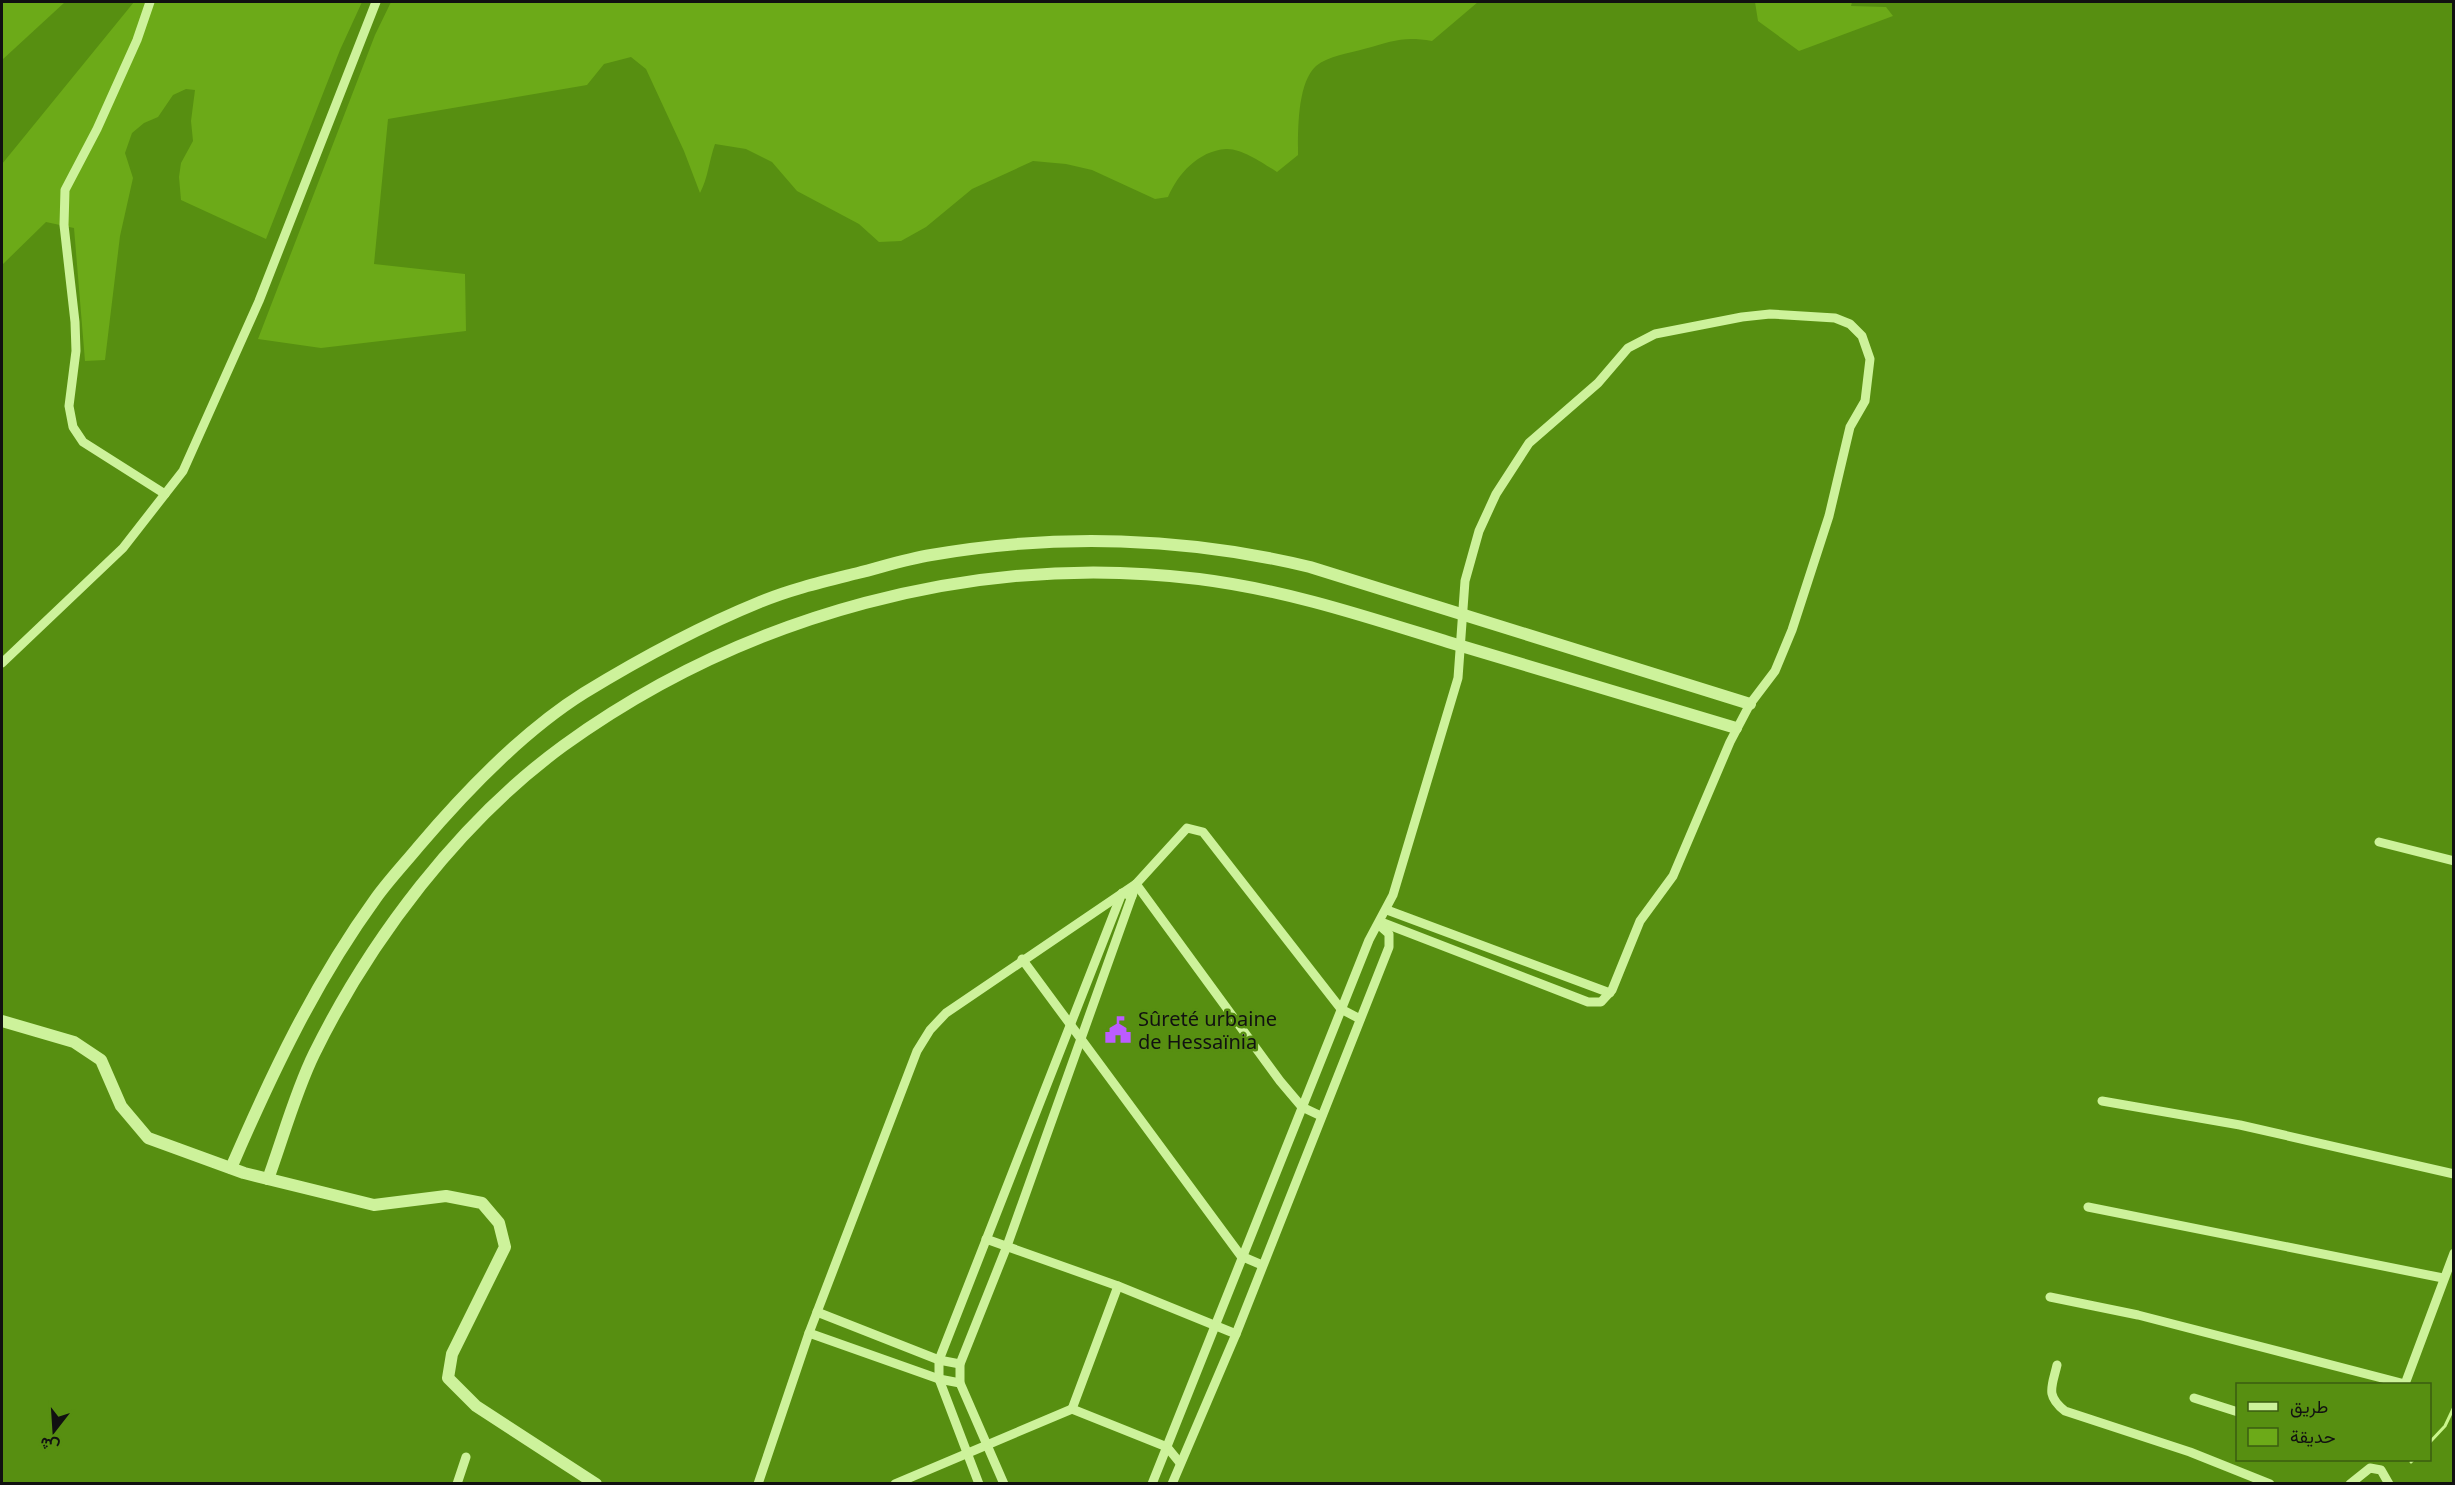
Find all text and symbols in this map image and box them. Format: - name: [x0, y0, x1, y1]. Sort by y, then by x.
- place label: Sûreté urbaine de Hessaïnia: [1138, 1005, 1277, 1055]
- public building icon: Sûreté urbaine de Hessaïnia: [1103, 1015, 1133, 1045]
- legend: [2236, 1383, 2431, 1461]
- text: طريق: [2290, 1394, 2328, 1418]
- north arrow: [24, 1401, 84, 1461]
- text: حديقة: [2290, 1424, 2336, 1448]
- text: ش: [37, 1432, 62, 1459]

